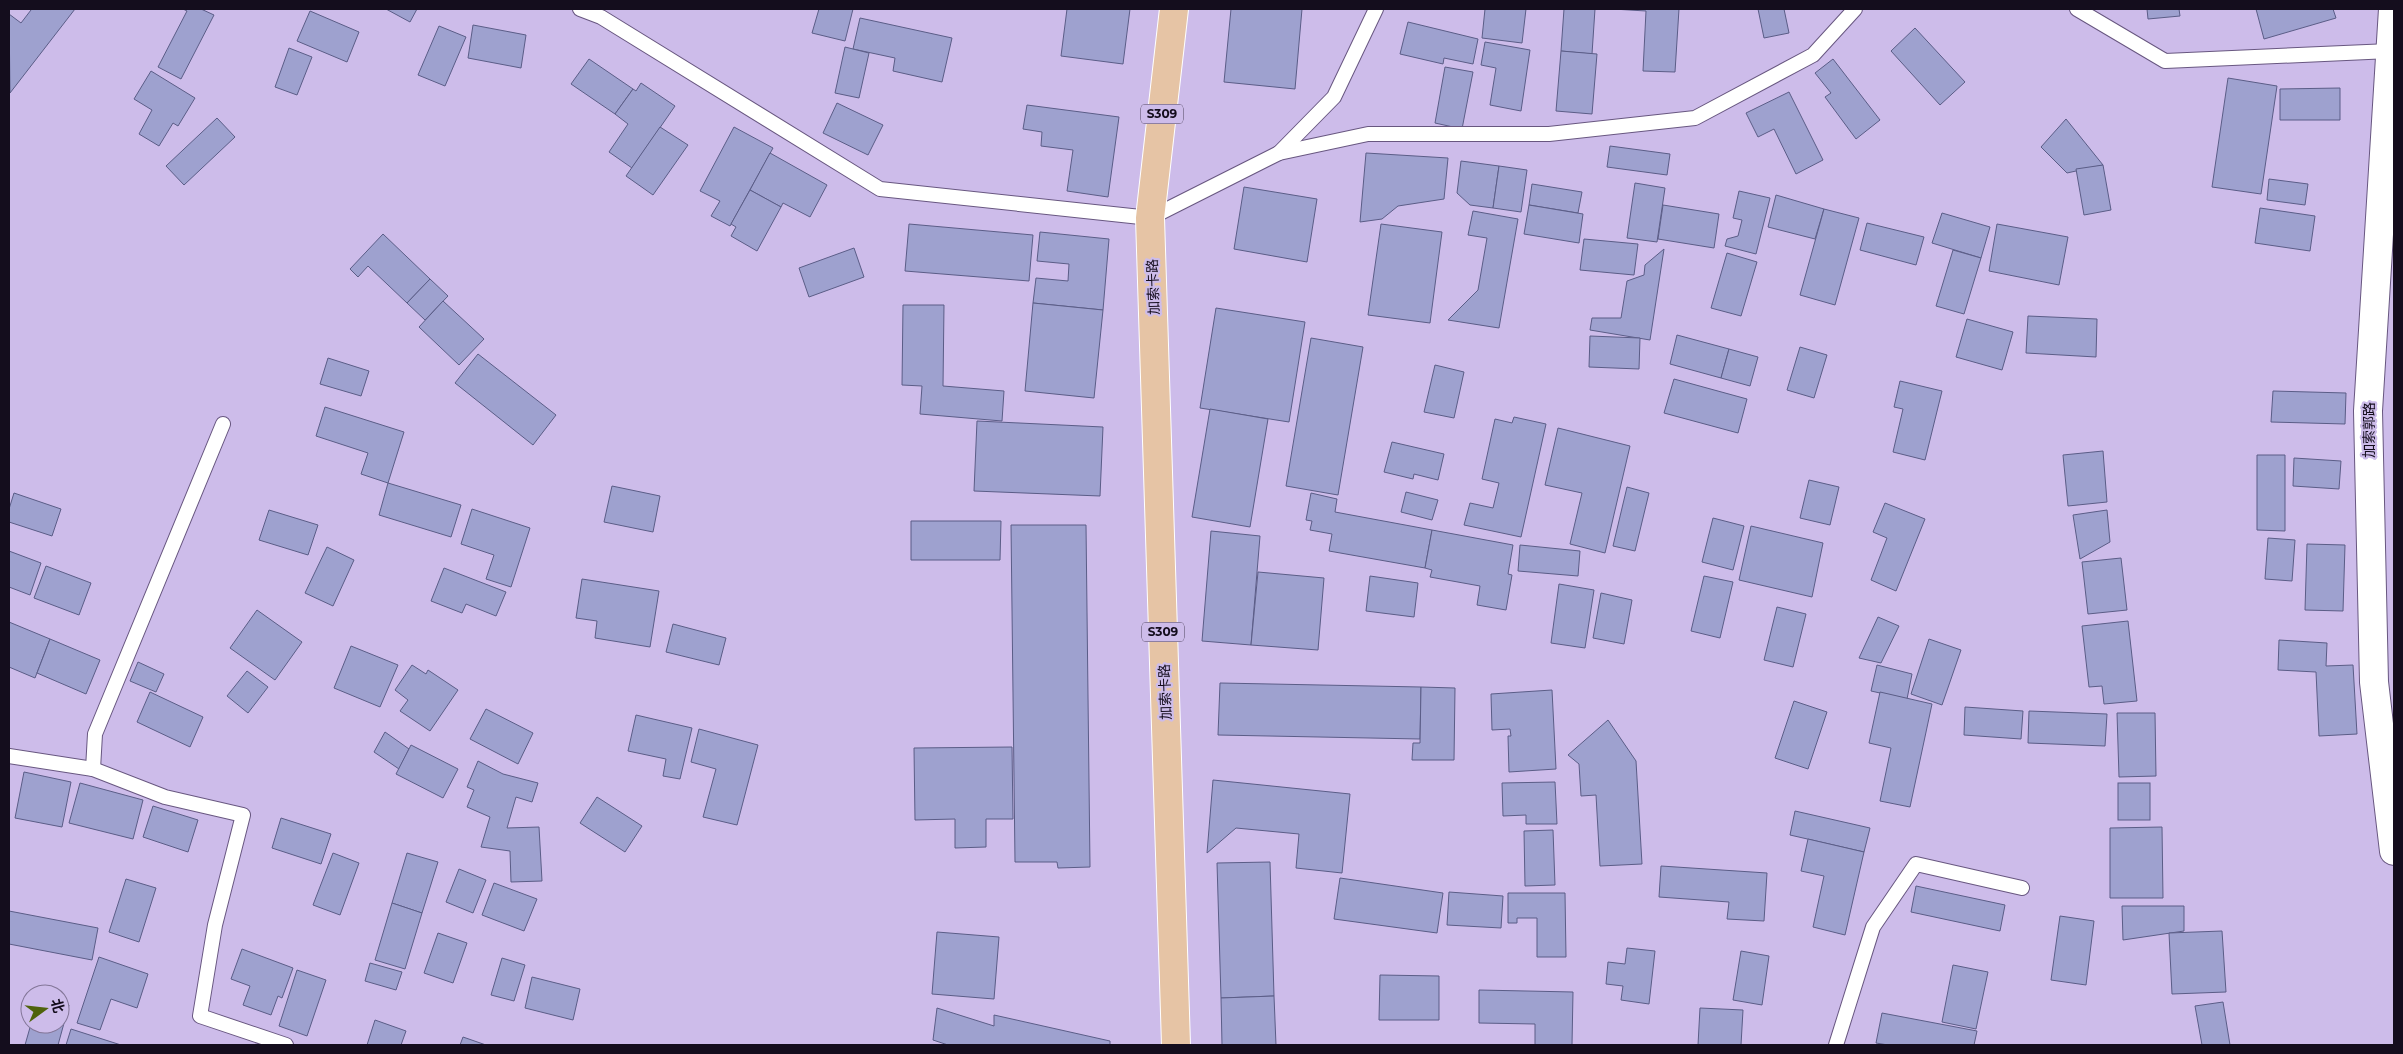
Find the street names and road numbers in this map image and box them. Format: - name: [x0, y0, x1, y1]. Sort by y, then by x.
- road number: S309: [1141, 105, 1183, 124]
- street label: 加索卡路: [1143, 259, 1163, 315]
- street label: 加索郭路: [2360, 402, 2378, 458]
- road number: S309: [1142, 622, 1184, 642]
- street label: 加索卡路: [1155, 664, 1175, 720]

